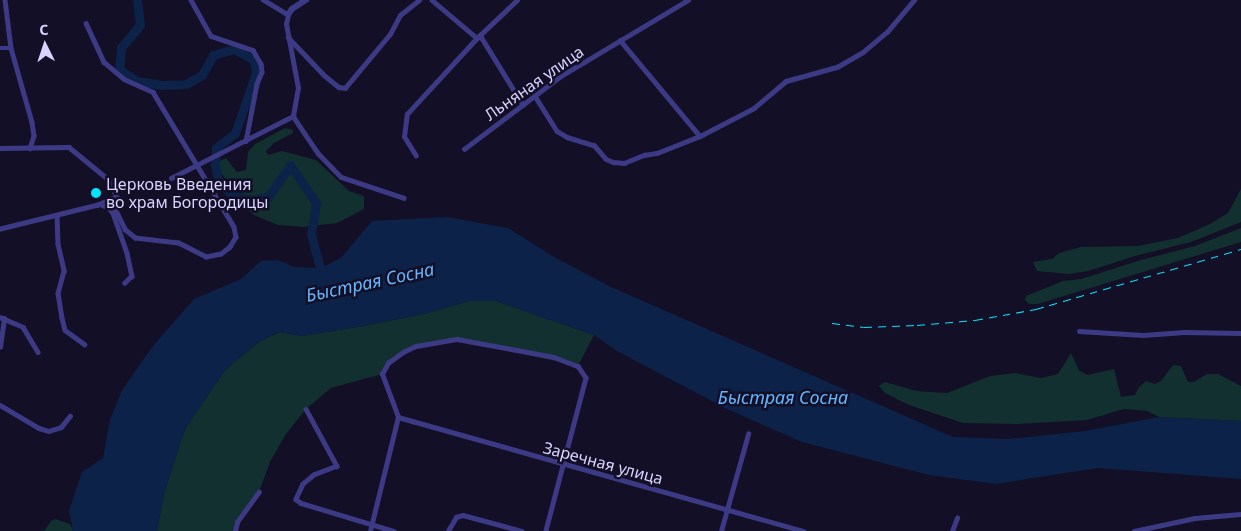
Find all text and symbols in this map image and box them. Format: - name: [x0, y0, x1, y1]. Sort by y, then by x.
- north arrow: [20, 20, 70, 70]
- text: С: [39, 20, 49, 39]
- street label: Льняная улица: [481, 42, 587, 124]
- place label: Церковь Введения во храм Богородицы: [106, 174, 268, 212]
- marker: Церковь Введения во храм Богородицы: [90, 187, 102, 199]
- water label: Быстрая Сосна: [304, 258, 436, 306]
- water label: Быстрая Сосна: [718, 386, 848, 408]
- street label: Заречная улица: [541, 438, 665, 488]

